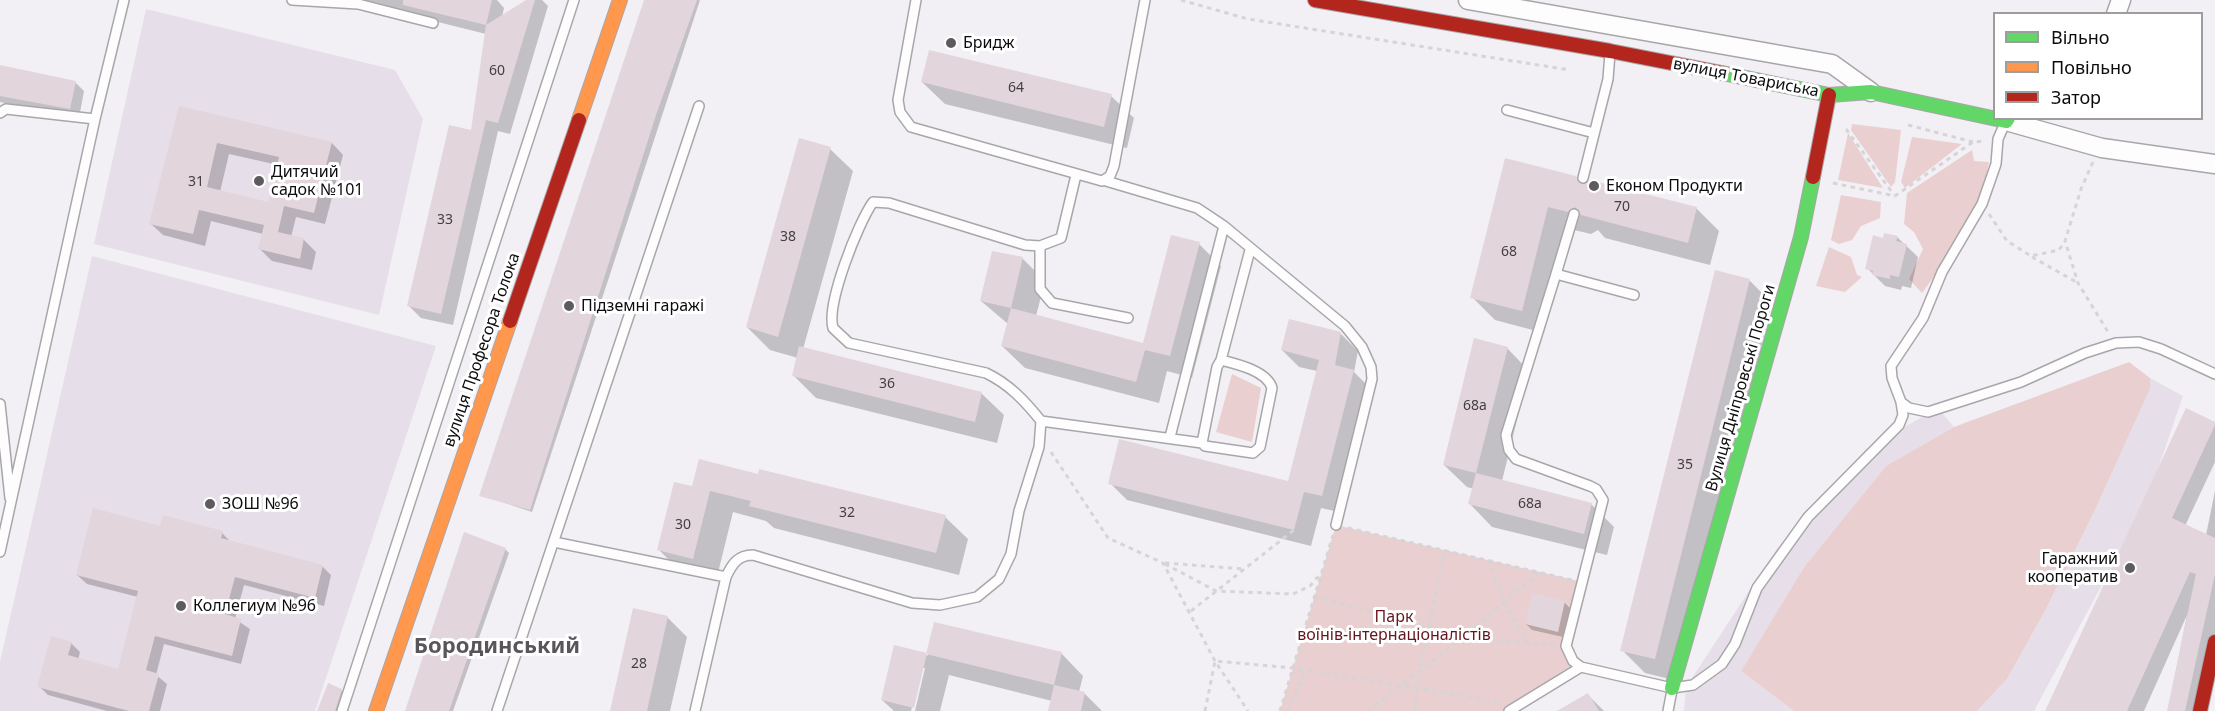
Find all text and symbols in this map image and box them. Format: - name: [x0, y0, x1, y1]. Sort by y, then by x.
- legend: [1993, 12, 2203, 120]
- text: Вільно: [2051, 25, 2109, 49]
- place label: Бридж: [963, 33, 1014, 53]
- marker: Бридж: [944, 36, 958, 50]
- street label: вулиця Товариська: [1672, 54, 1820, 102]
- text: Повільно: [2051, 55, 2132, 79]
- house number: 60: [489, 63, 505, 79]
- house number: 64: [1008, 80, 1024, 96]
- text: Затор: [2051, 85, 2101, 109]
- place label: Дитячий садок №101: [271, 162, 363, 200]
- house number: 31: [188, 174, 204, 190]
- marker: Дитячий садок №101: [252, 174, 266, 188]
- place label: Економ Продукти: [1606, 176, 1743, 196]
- marker: Економ Продукти: [1587, 179, 1601, 193]
- house number: 70: [1614, 199, 1630, 215]
- house number: 33: [437, 212, 453, 228]
- house number: 38: [780, 229, 796, 245]
- house number: 68: [1501, 244, 1517, 260]
- street label: вулиця Професора Толока: [440, 250, 524, 450]
- street label: Вулиця Дніпровські Пороги: [1702, 282, 1780, 494]
- place label: Підземні гаражі: [581, 296, 704, 316]
- marker: Підземні гаражі: [562, 299, 576, 313]
- house number: 36: [879, 376, 895, 392]
- house number: 68а: [1463, 398, 1487, 414]
- house number: 35: [1677, 457, 1693, 473]
- place label: ЗОШ №96: [222, 494, 299, 514]
- house number: 68а: [1518, 496, 1542, 512]
- marker: ЗОШ №96: [203, 497, 217, 511]
- house number: 32: [839, 505, 855, 521]
- house number: 30: [675, 517, 691, 533]
- place label: Гаражний кооператив: [2027, 549, 2118, 587]
- marker: Гаражний кооператив: [2123, 561, 2137, 575]
- place label: Коллегиум №96: [193, 596, 316, 616]
- marker: Коллегиум №96: [174, 599, 188, 613]
- park label: Парк воїнів-інтернаціоналістів: [1297, 607, 1491, 645]
- district label: Бородинський: [414, 634, 580, 660]
- house number: 28: [631, 656, 647, 672]

